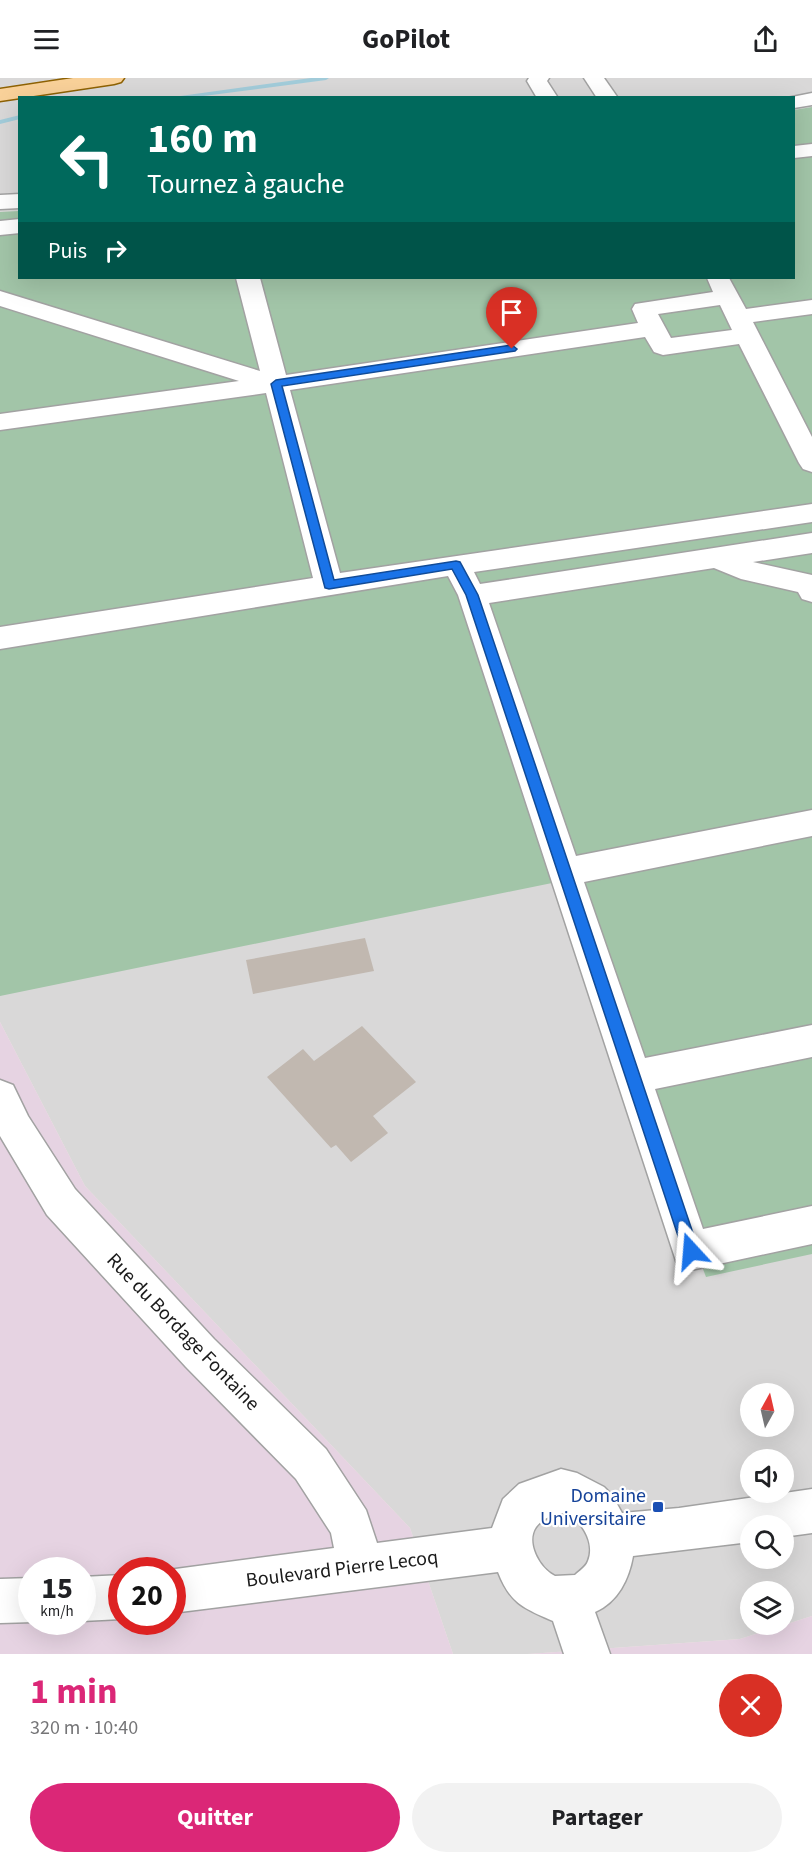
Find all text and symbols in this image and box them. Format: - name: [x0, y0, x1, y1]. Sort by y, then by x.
- text: GoPilot: [362, 20, 450, 59]
- icon: menu: [30, 23, 63, 56]
- icon: share: [749, 23, 782, 56]
- text: 160 m: [147, 109, 258, 169]
- icon: left: [48, 120, 126, 198]
- text: Tournez à gauche: [147, 165, 344, 204]
- icon: right: [99, 234, 132, 267]
- text: Puis: [48, 235, 87, 267]
- pin: [486, 287, 537, 349]
- icon: arrive: [495, 296, 528, 329]
- position arrow: [659, 1219, 723, 1283]
- street label: Rue du Bordage Fontaine: [100, 1247, 266, 1417]
- north arrow: [740, 1383, 794, 1437]
- map controls: [740, 1383, 794, 1635]
- button: sound: [740, 1449, 794, 1503]
- place label: Domaine Universitaire: [540, 1482, 646, 1533]
- marker: Domaine Universitaire: [651, 1500, 665, 1514]
- button: search: [740, 1515, 794, 1569]
- street label: Boulevard Pierre Lecoq: [244, 1543, 440, 1595]
- speed limit sign: 20: [108, 1557, 186, 1635]
- text: 15: [41, 1567, 73, 1610]
- button: layers: [740, 1581, 794, 1635]
- text: km/h: [40, 1601, 74, 1622]
- text: 1 min: [30, 1666, 118, 1717]
- button: close: [719, 1674, 782, 1737]
- text: 320 m · 10:40: [30, 1714, 138, 1742]
- button: Quitter: [30, 1783, 400, 1852]
- button: Partager: [412, 1783, 782, 1852]

